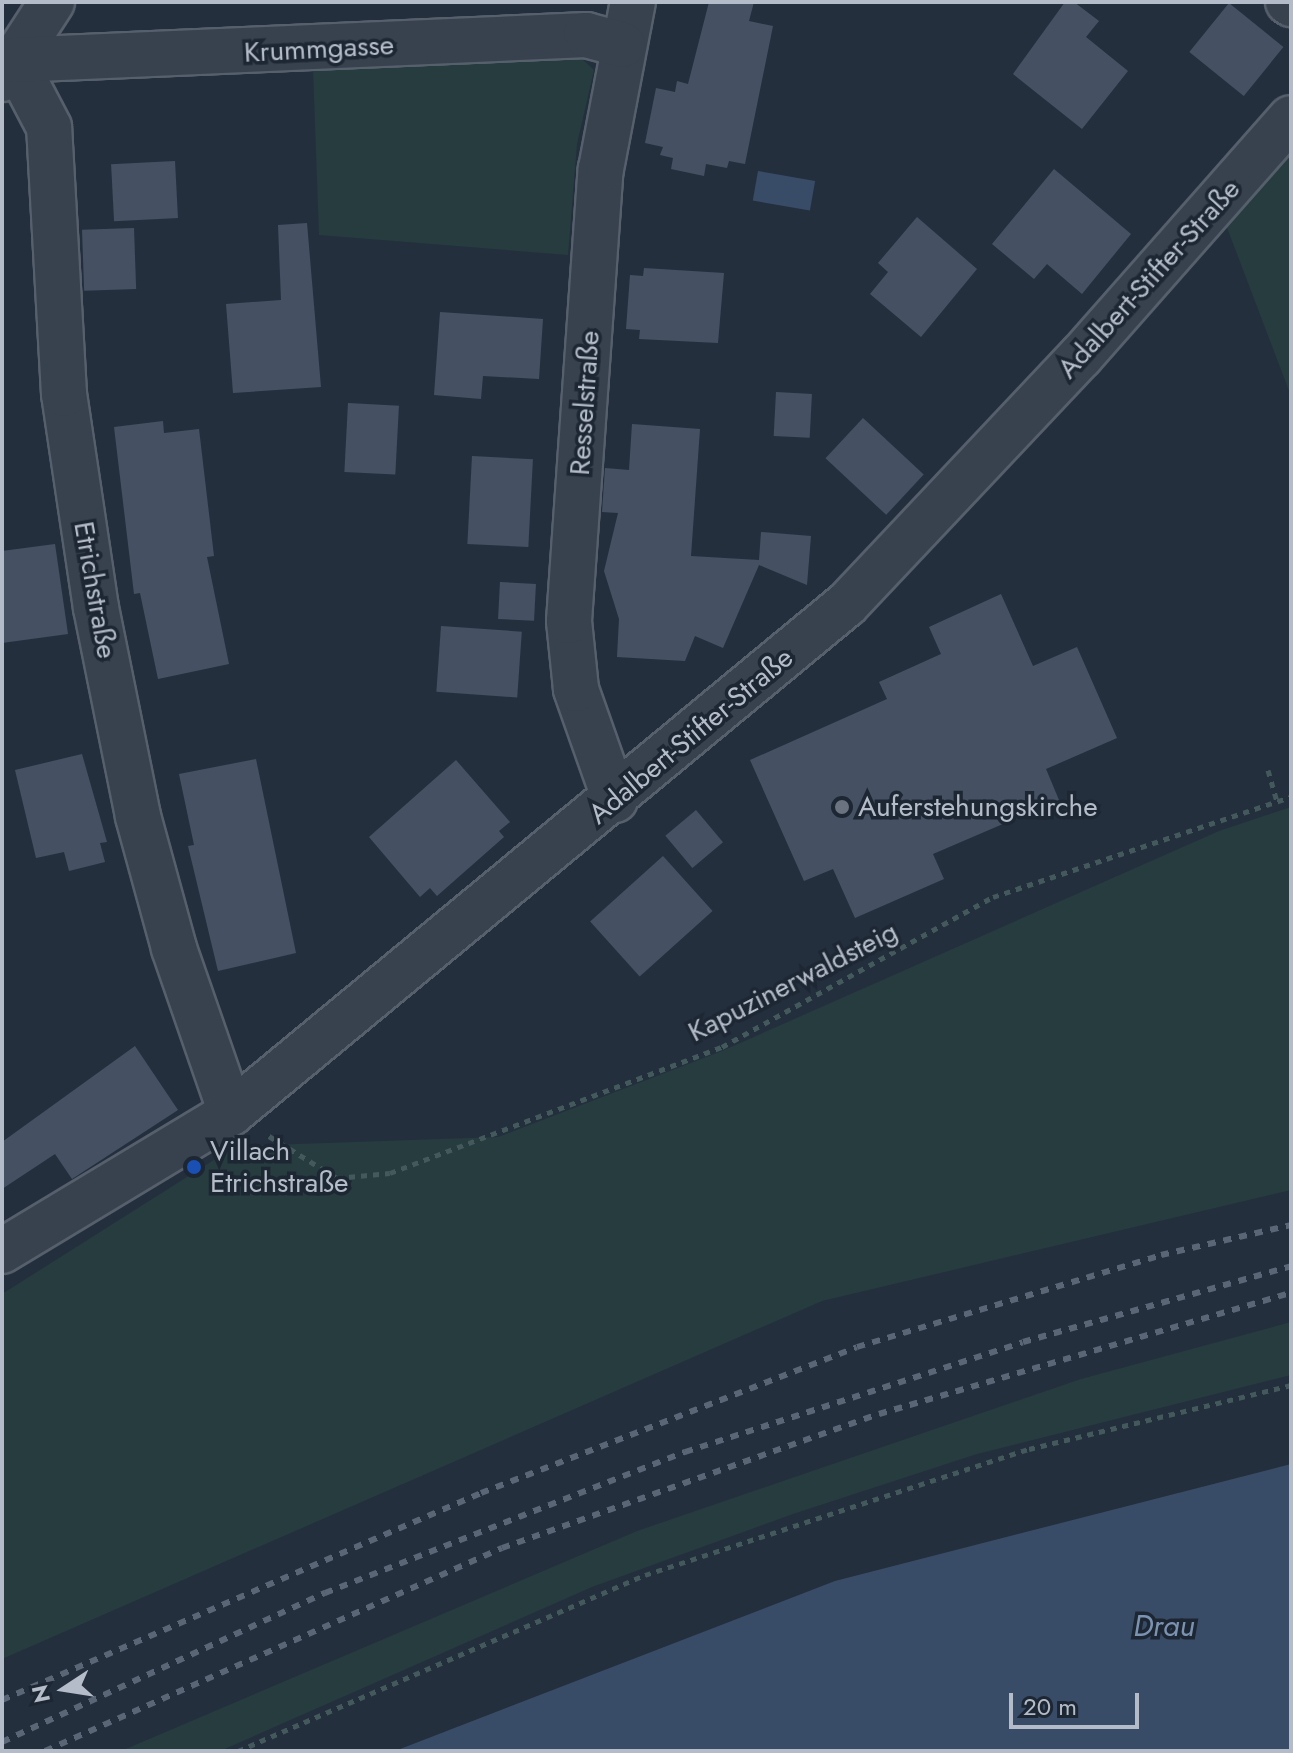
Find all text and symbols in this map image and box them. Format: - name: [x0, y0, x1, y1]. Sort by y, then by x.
- street label: Krummgasse: [243, 28, 395, 70]
- street label: Adalbert-Stifter-Straße: [1051, 173, 1247, 385]
- street label: Resselstraße: [563, 330, 607, 476]
- street label: Etrichstraße: [66, 519, 124, 661]
- street label: Adalbert-Stifter-Straße: [582, 641, 800, 831]
- place label: Auferstehungskirche: [858, 790, 1098, 824]
- marker: Auferstehungskirche: [833, 798, 851, 816]
- street label: Kapuzinerwaldsteig: [683, 915, 903, 1049]
- place label: Villach Etrichstraße: [210, 1134, 348, 1200]
- marker: Villach Etrichstraße: [185, 1158, 203, 1176]
- water label: Drau: [1133, 1608, 1195, 1644]
- north arrow: [24, 1649, 104, 1729]
- scale bar: [1013, 1677, 1143, 1727]
- text: N: [23, 1682, 58, 1706]
- text: 20 m: [1023, 1689, 1077, 1724]

